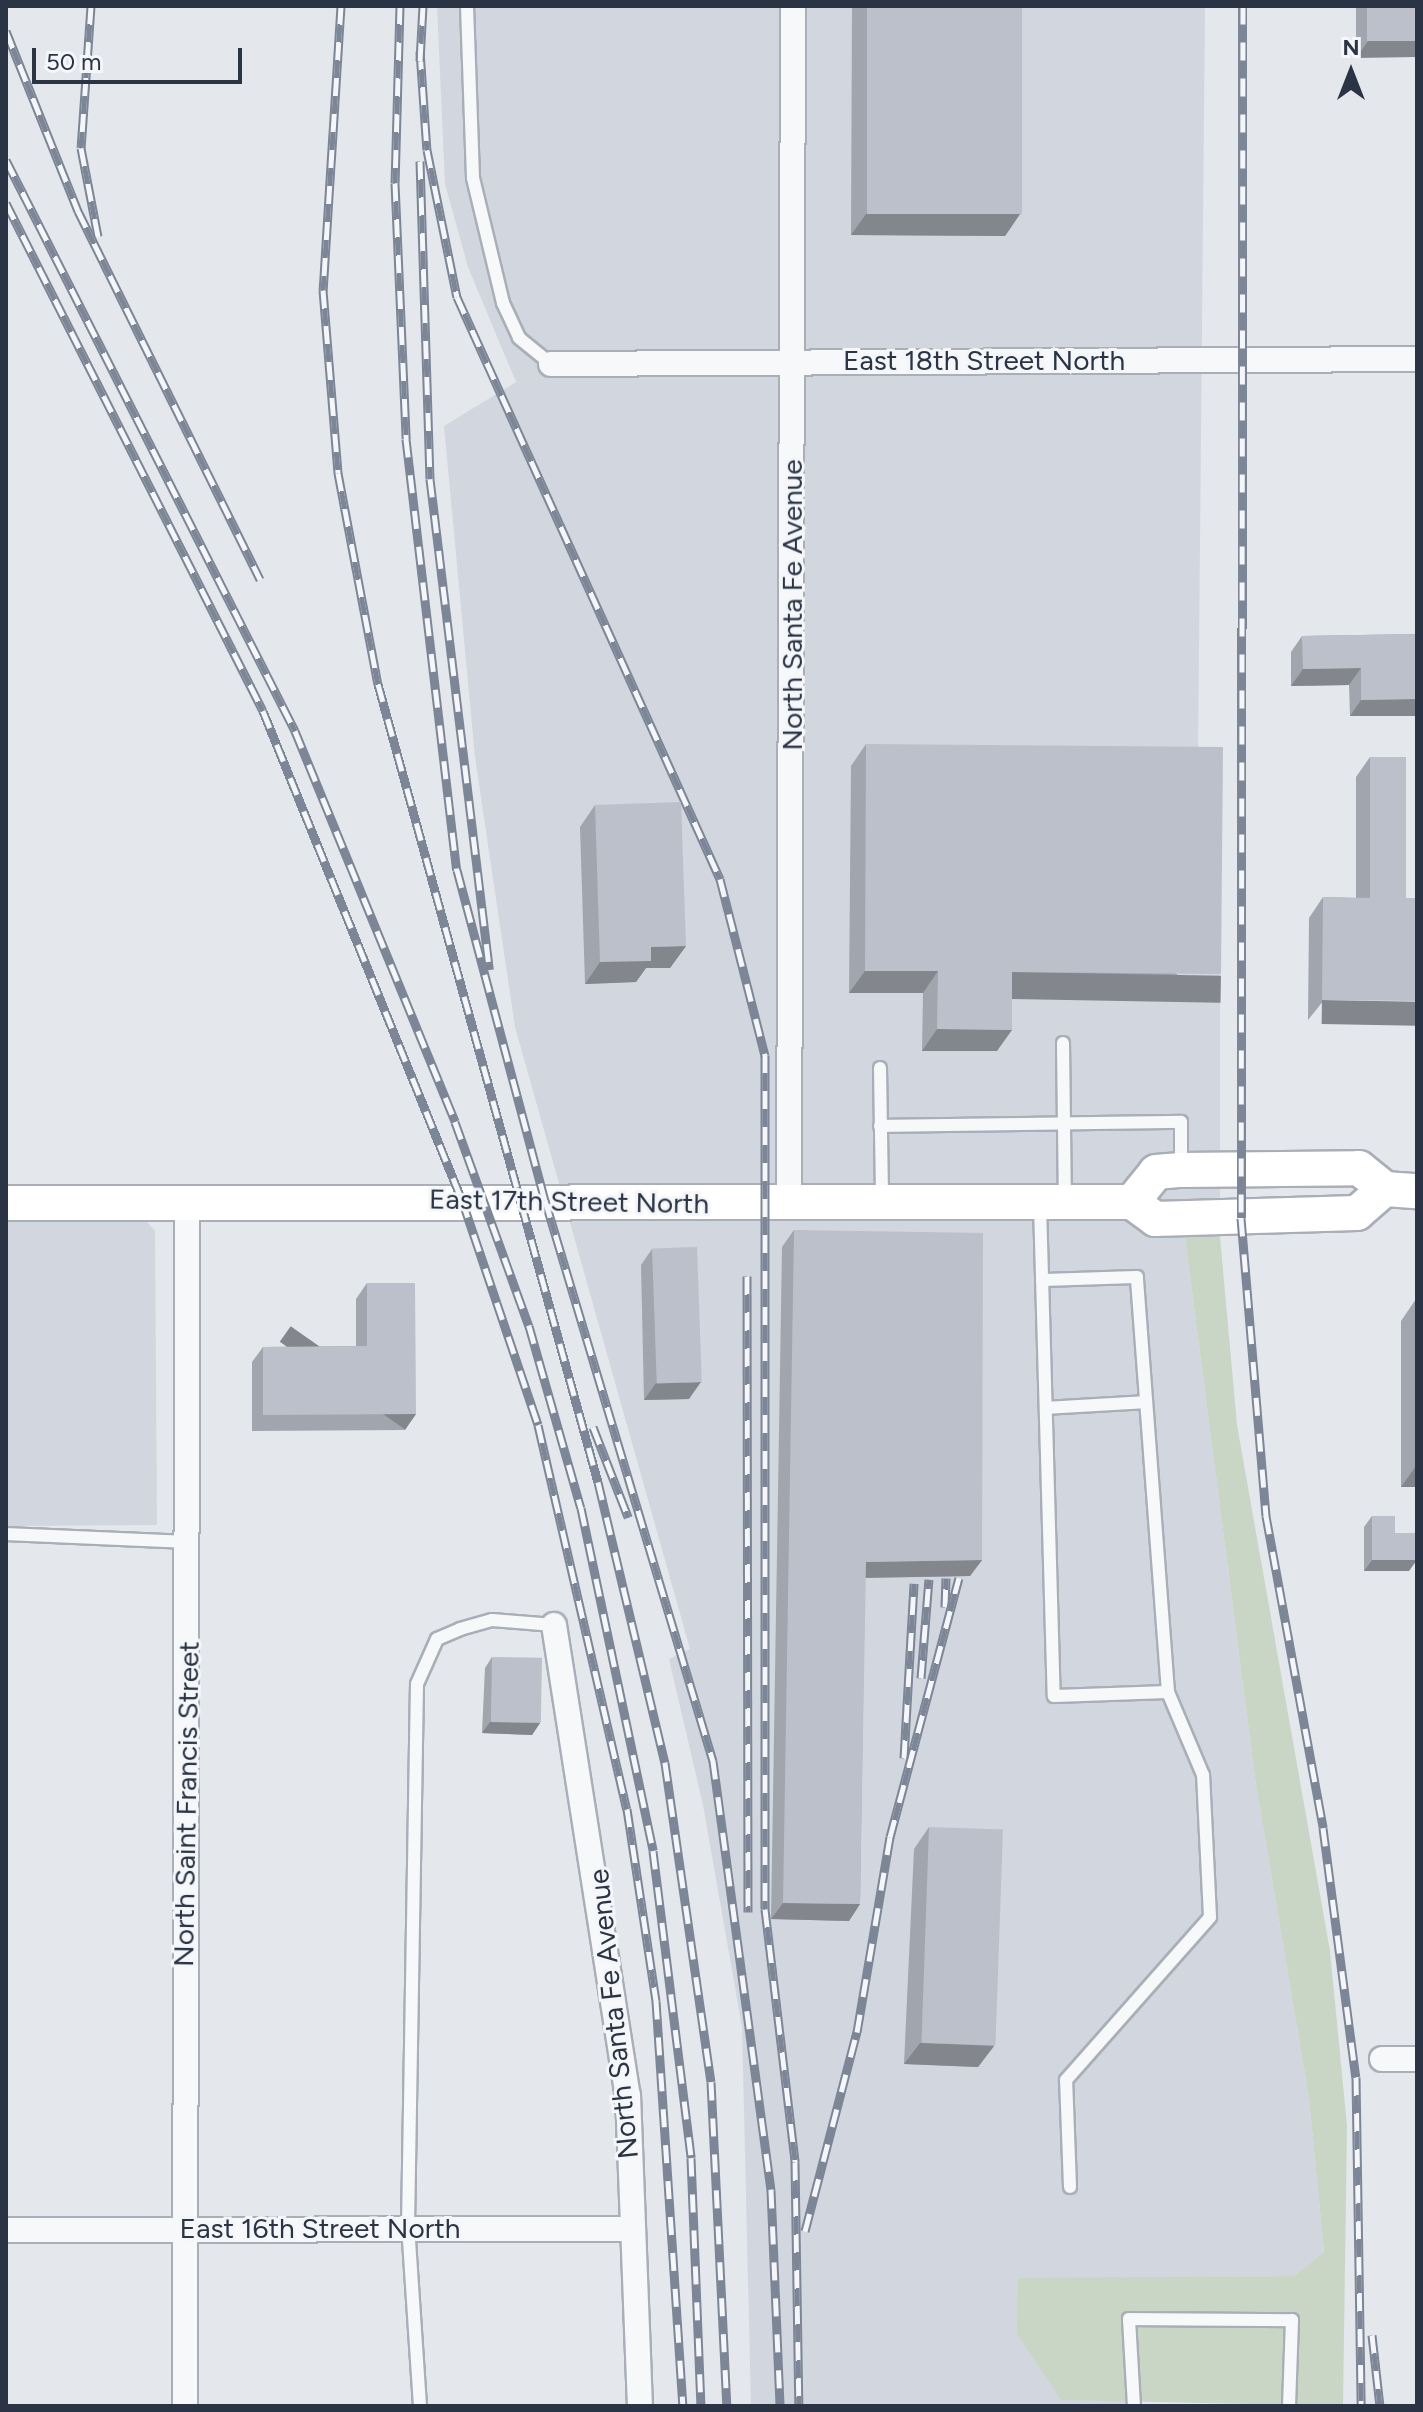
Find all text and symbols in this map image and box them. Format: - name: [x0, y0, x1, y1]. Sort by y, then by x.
- scale bar: [36, 32, 246, 82]
- north arrow: [1311, 32, 1391, 112]
- text: N: [1342, 34, 1360, 61]
- text: 50 m: [46, 47, 102, 76]
- street label: East 18th Street North: [843, 343, 1125, 377]
- street label: North Santa Fe Avenue: [775, 459, 809, 751]
- street label: East 17th Street North: [429, 1182, 709, 1220]
- street label: North Saint Francis Street: [166, 1641, 206, 1967]
- street label: North Santa Fe Avenue: [581, 1867, 645, 2161]
- street label: East 16th Street North: [180, 2211, 460, 2245]

